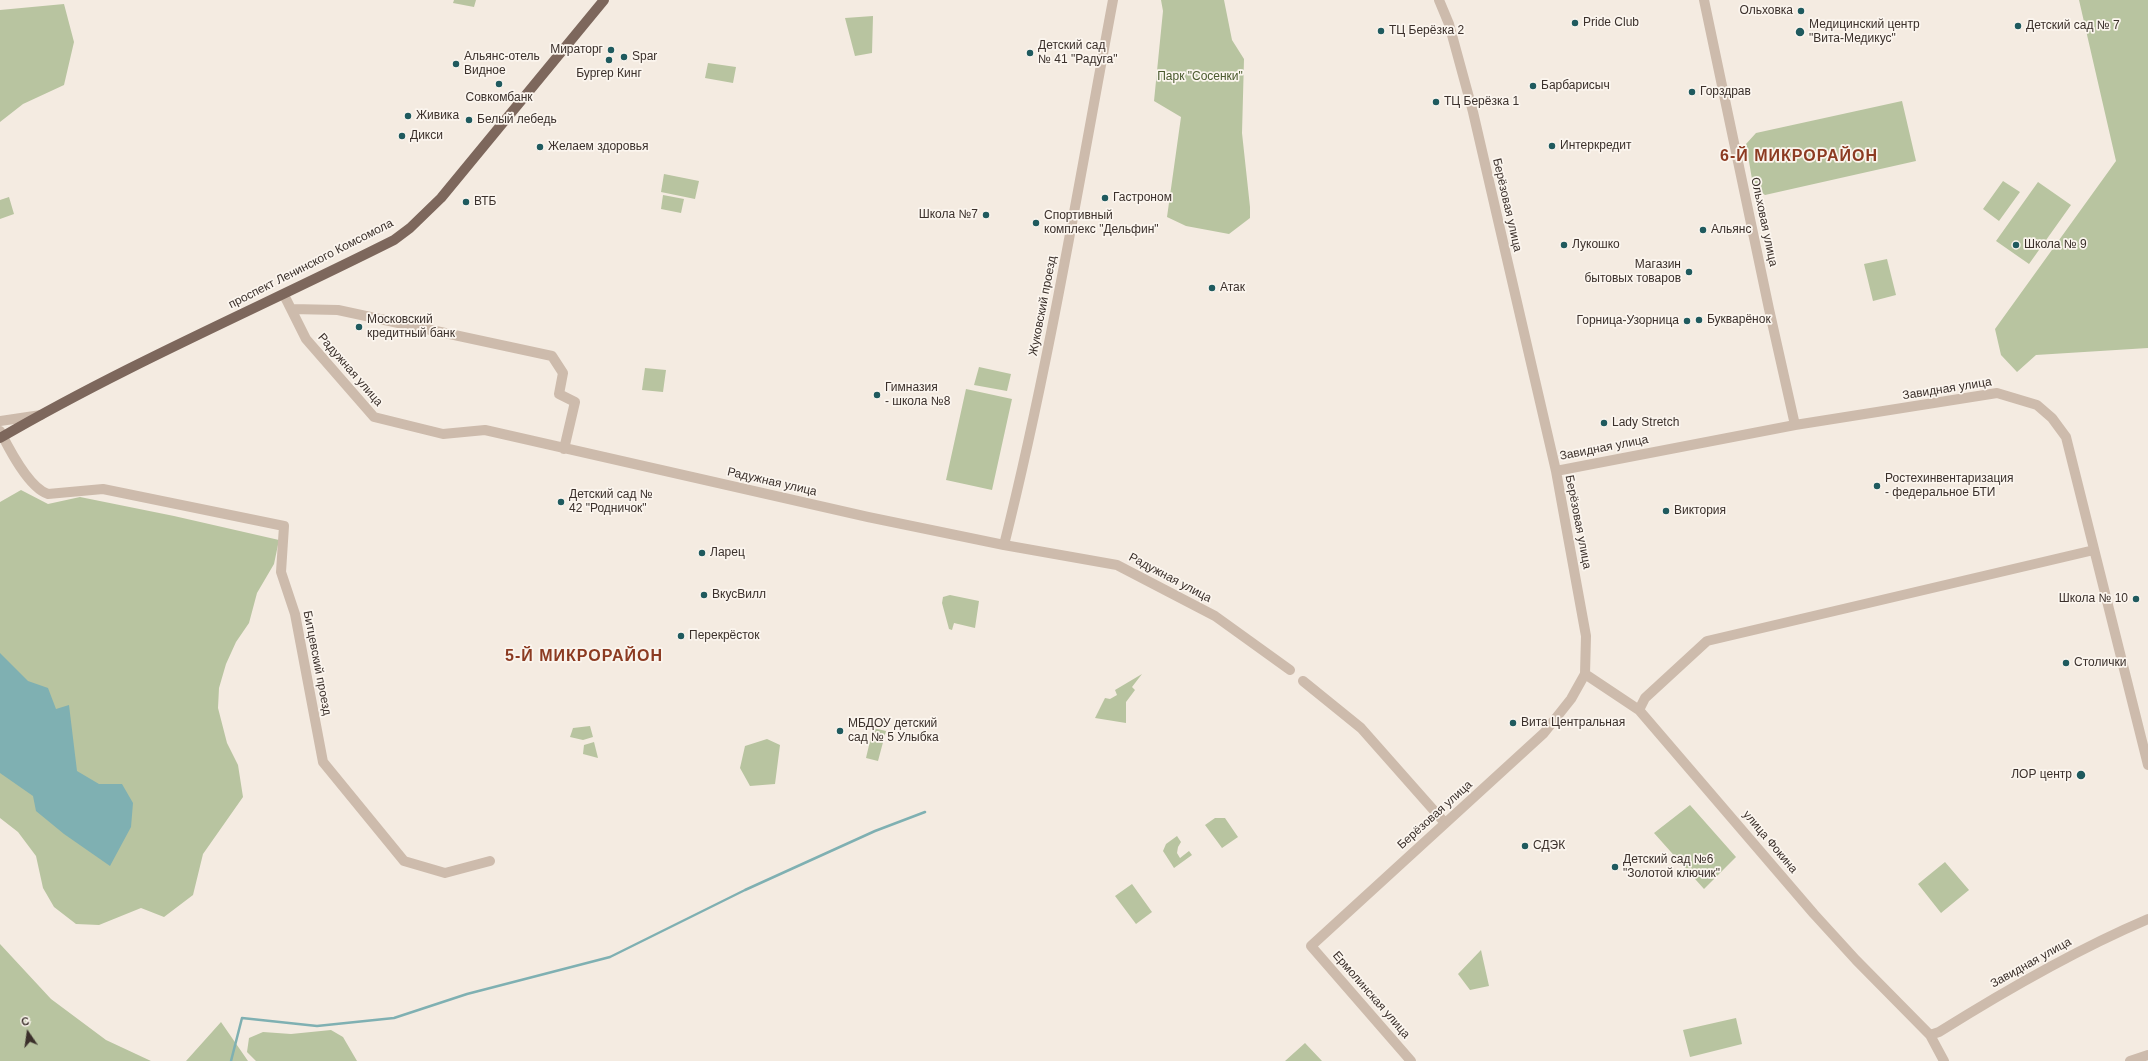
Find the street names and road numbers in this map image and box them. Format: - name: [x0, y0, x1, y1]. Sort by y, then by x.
- street label: Берёзовая улица: [1489, 157, 1525, 253]
- street label: Ольховая улица: [1748, 176, 1780, 268]
- street label: проспект Ленинского Комсомола: [226, 216, 396, 312]
- street label: Жуковский проезд: [1026, 255, 1060, 357]
- street label: Радужная улица: [315, 331, 385, 409]
- street label: Завидная улица: [1901, 375, 1993, 403]
- street label: Завидная улица: [1558, 432, 1650, 464]
- street label: Радужная улица: [726, 465, 818, 499]
- street label: Берёзовая улица: [1562, 474, 1594, 570]
- street label: Радужная улица: [1126, 550, 1214, 606]
- street label: Битцевский проезд: [300, 609, 334, 717]
- street label: Берёзовая улица: [1395, 778, 1475, 852]
- street label: улица Фокина: [1740, 808, 1800, 876]
- street label: Завидная улица: [1988, 935, 2074, 991]
- street label: Ермолинская улица: [1329, 949, 1413, 1041]

